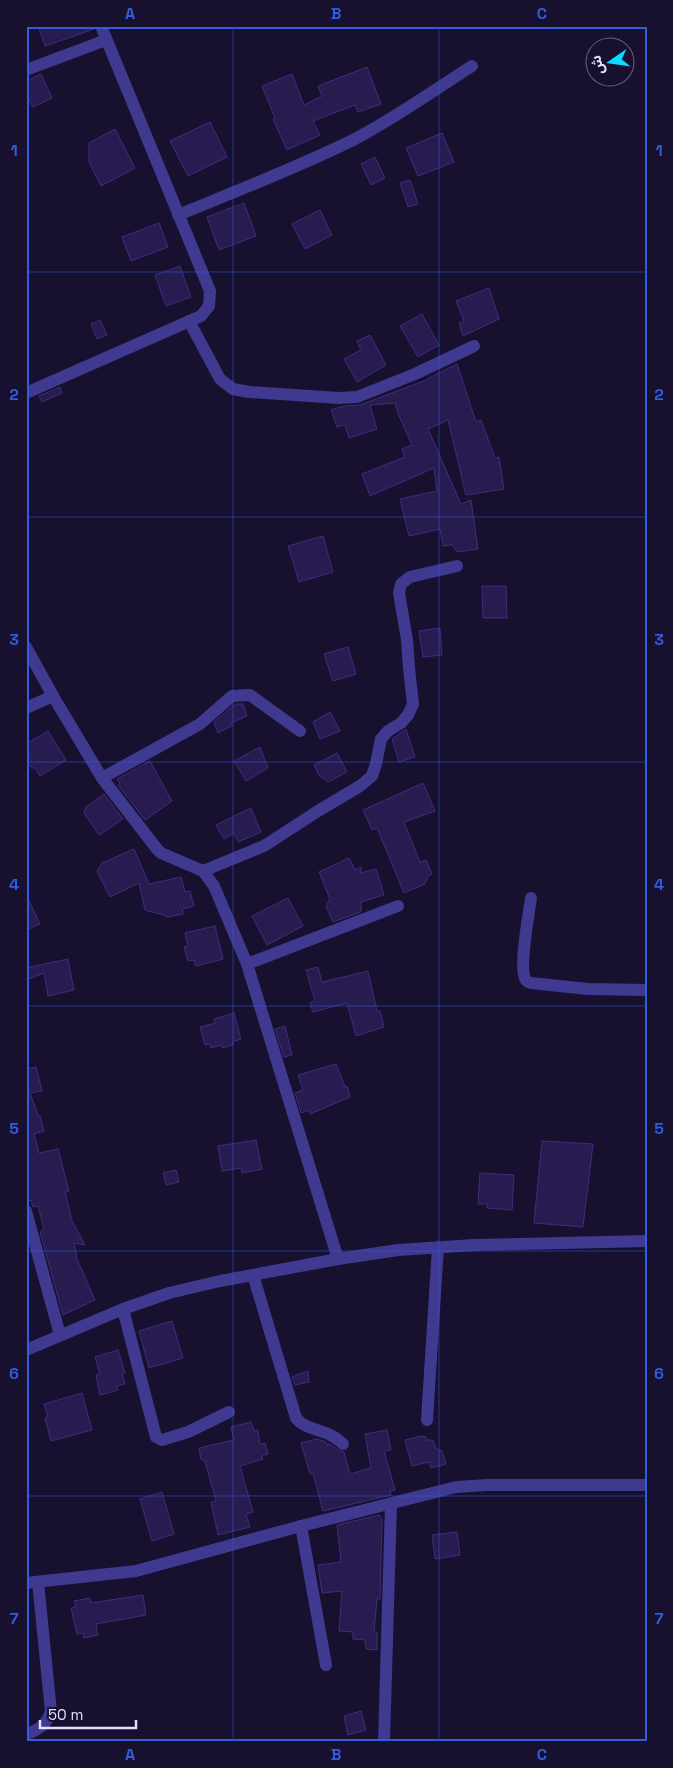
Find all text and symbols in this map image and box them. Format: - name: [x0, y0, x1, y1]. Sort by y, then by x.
- text: A: [125, 3, 135, 24]
- text: B: [331, 3, 341, 24]
- text: C: [537, 3, 547, 24]
- north arrow: [586, 38, 636, 88]
- text: ش: [586, 54, 608, 76]
- text: 1: [10, 140, 18, 161]
- text: 1: [655, 140, 663, 161]
- text: 2: [9, 384, 19, 405]
- text: 2: [654, 384, 664, 405]
- text: 3: [9, 629, 19, 650]
- text: 3: [654, 629, 664, 650]
- text: 4: [9, 874, 19, 895]
- text: 4: [654, 874, 664, 895]
- text: 5: [9, 1118, 19, 1139]
- text: 5: [654, 1118, 664, 1139]
- text: 6: [9, 1363, 19, 1384]
- text: 6: [654, 1363, 664, 1384]
- text: 7: [10, 1608, 19, 1629]
- text: 7: [655, 1608, 664, 1629]
- scale bar: [40, 1698, 136, 1730]
- text: 50 m: [48, 1705, 83, 1724]
- text: A: [125, 1744, 135, 1765]
- text: B: [331, 1744, 341, 1765]
- text: C: [537, 1744, 547, 1765]

